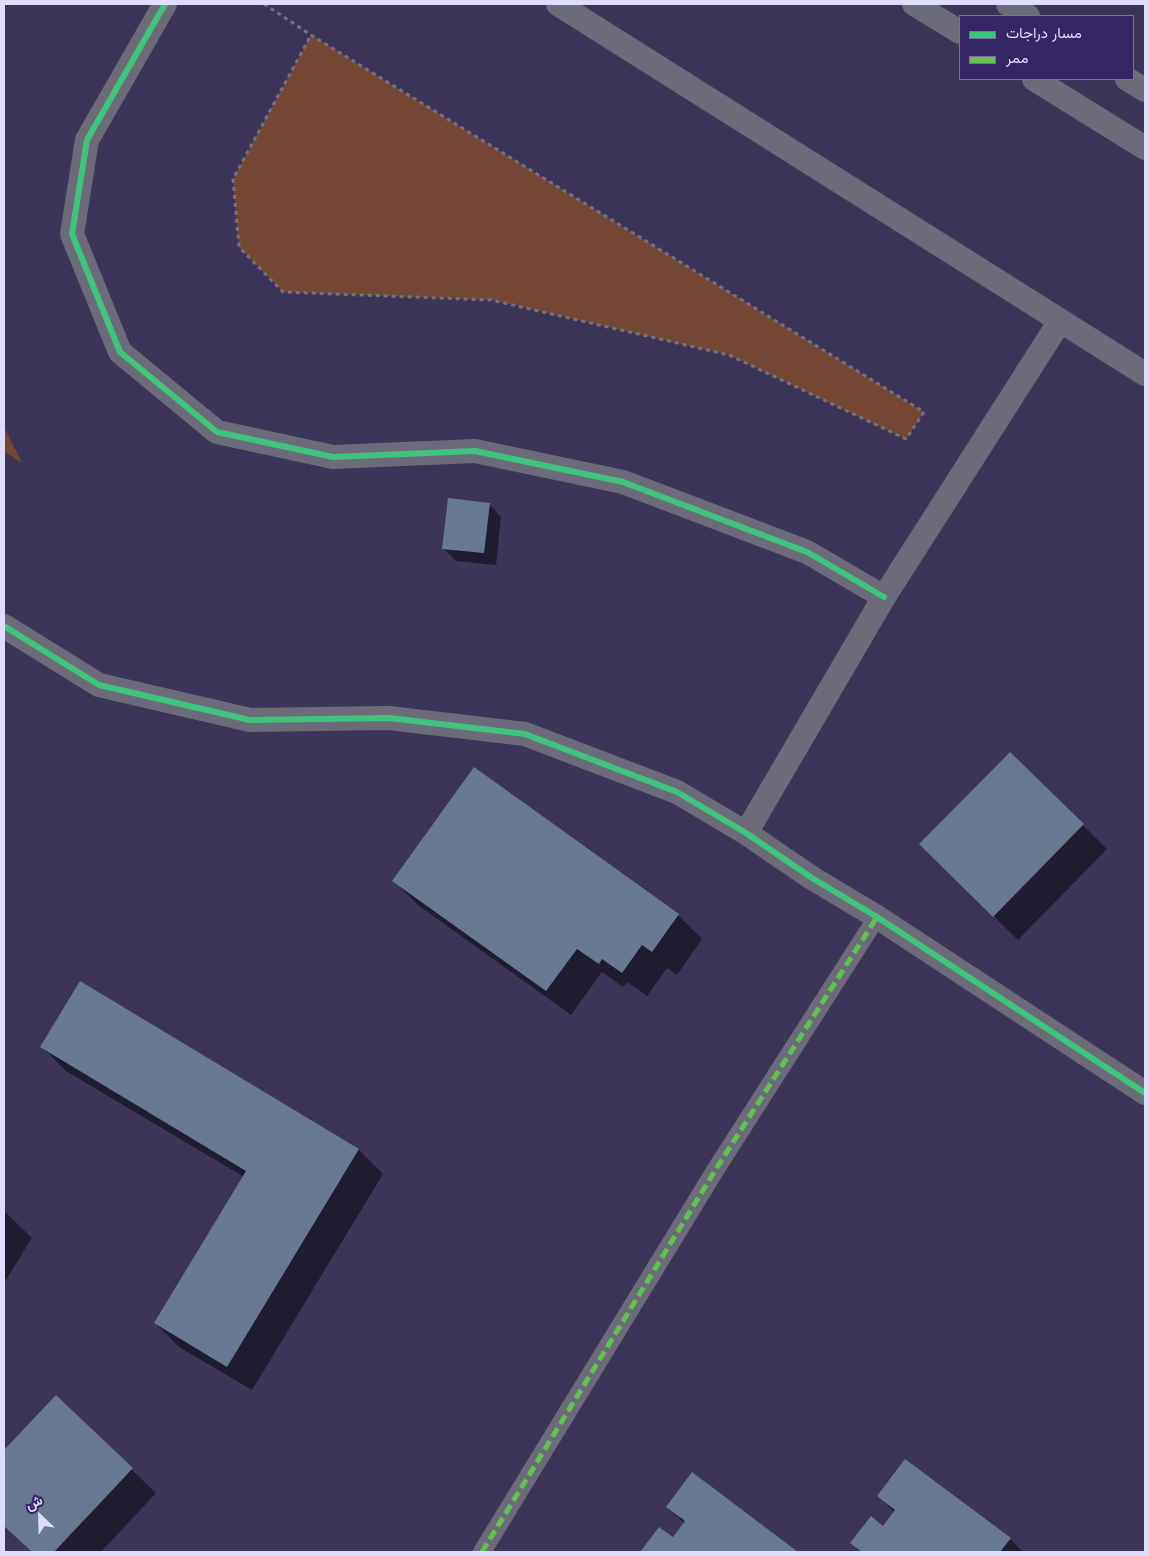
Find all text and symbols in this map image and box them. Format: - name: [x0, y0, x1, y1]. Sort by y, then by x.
- legend: [959, 15, 1134, 80]
- text: مسار دراجات: [1006, 23, 1082, 42]
- text: ممر: [1006, 48, 1028, 67]
- north arrow: [15, 1491, 65, 1541]
- text: ش: [23, 1491, 45, 1513]

